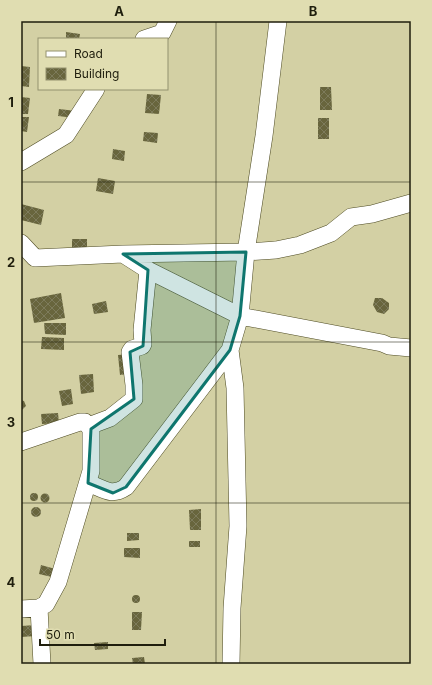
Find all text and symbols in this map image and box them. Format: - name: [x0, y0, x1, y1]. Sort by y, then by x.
- text: A: [114, 3, 124, 19]
- text: B: [309, 3, 318, 19]
- legend: [38, 38, 168, 90]
- text: Road: [74, 46, 103, 61]
- text: Building: [74, 66, 119, 81]
- text: 1: [8, 94, 14, 110]
- text: 2: [7, 254, 15, 270]
- text: 3: [7, 414, 15, 430]
- text: 4: [7, 574, 16, 590]
- scale bar: [40, 621, 165, 647]
- text: 50 m: [46, 627, 75, 642]

